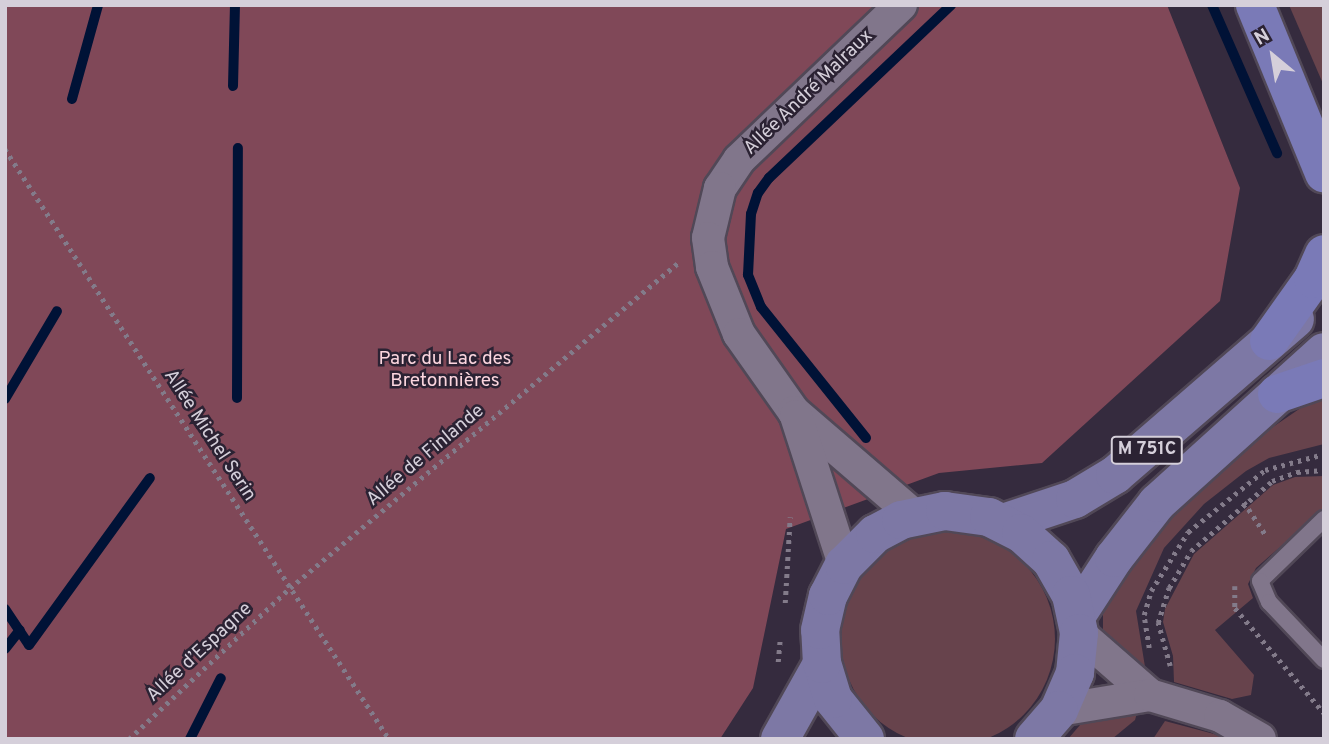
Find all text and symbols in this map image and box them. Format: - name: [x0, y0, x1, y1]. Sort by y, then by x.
- north arrow: [1238, 21, 1308, 91]
- text: N: [1251, 24, 1274, 52]
- street label: Allée André Malraux: [739, 25, 879, 161]
- park label: Parc du Lac des Bretonnières: [378, 349, 512, 393]
- street label: Allée Michel Serin: [158, 366, 260, 506]
- street label: Allée de Finlande: [363, 400, 489, 512]
- road number: M 751C: [1110, 436, 1184, 464]
- street label: Allée d’Espagne: [142, 598, 258, 708]

